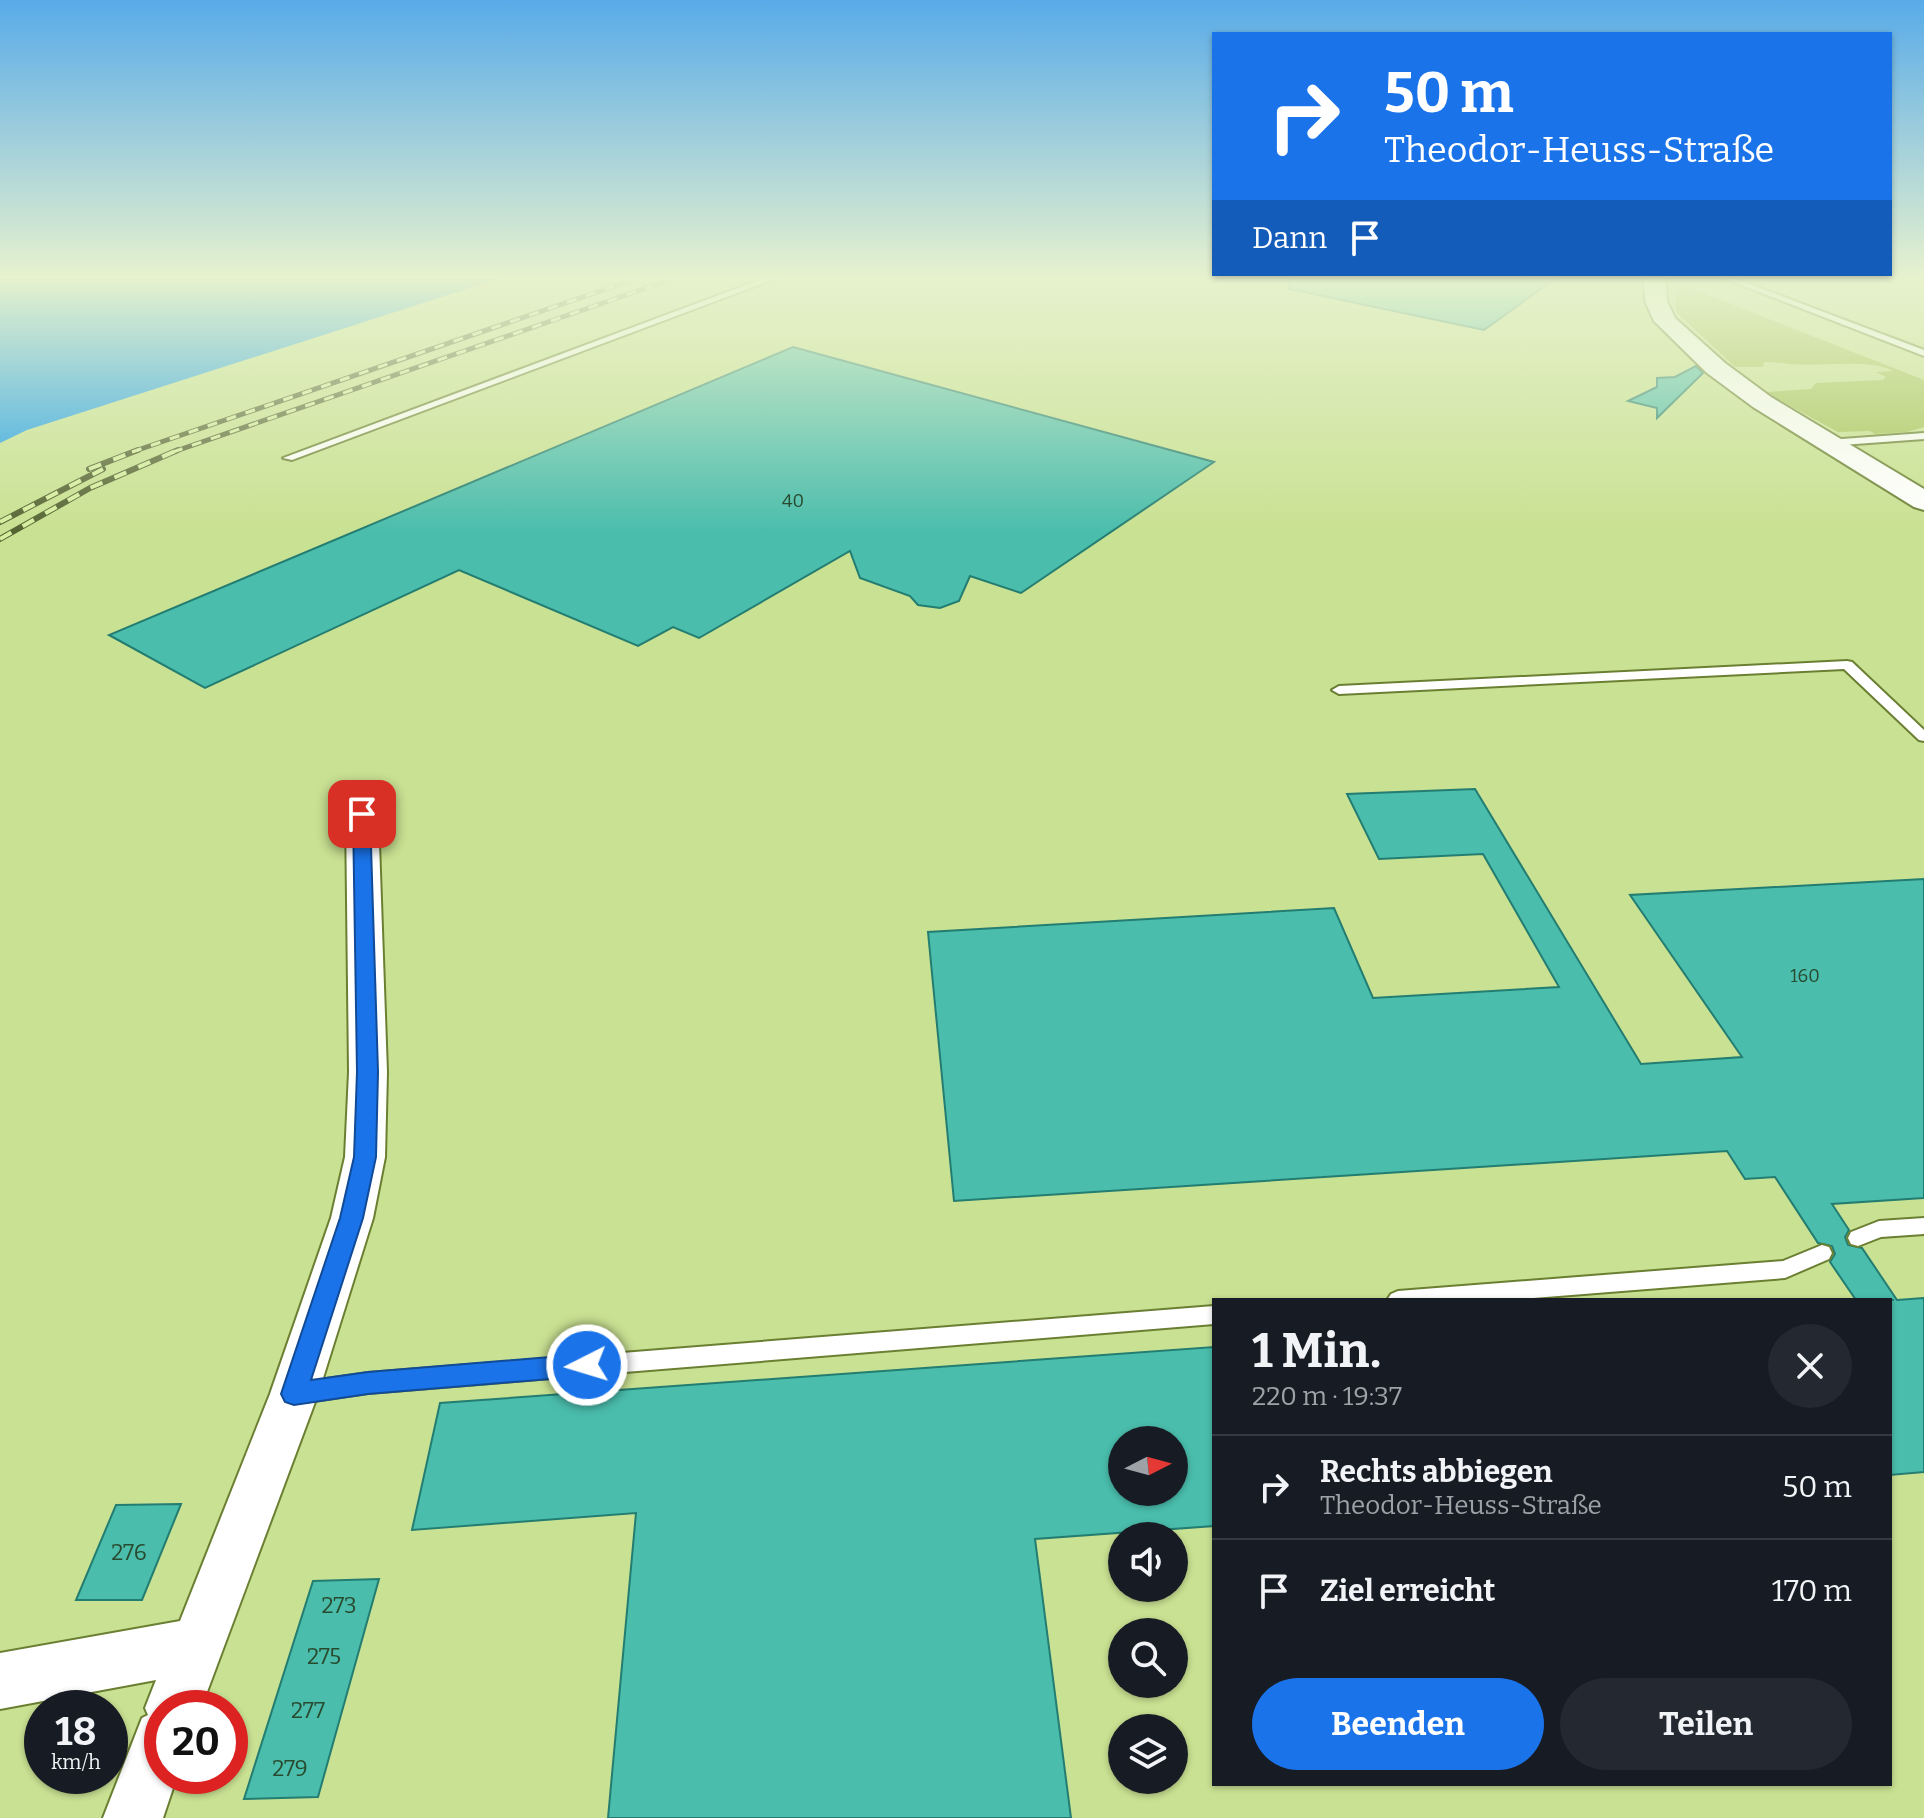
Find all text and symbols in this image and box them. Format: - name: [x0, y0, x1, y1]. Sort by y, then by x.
- text: 50 m: [1384, 60, 1514, 127]
- icon: right: [1252, 64, 1356, 168]
- text: Theodor-Heuss-Straße: [1384, 128, 1774, 172]
- icon: arrive: [1343, 216, 1387, 260]
- text: Dann: [1252, 220, 1327, 256]
- house number: 40: [782, 490, 804, 512]
- pin: [328, 780, 396, 848]
- icon: arrive: [340, 792, 384, 836]
- house number: 160: [1790, 965, 1820, 987]
- text: 1 Min.: [1252, 1322, 1381, 1380]
- position arrow: [545, 1323, 629, 1407]
- button: close: [1768, 1324, 1852, 1408]
- text: 220 m · 19:37: [1252, 1381, 1402, 1412]
- north arrow: [1108, 1426, 1188, 1506]
- map controls: [1108, 1426, 1188, 1794]
- text: Rechts abbiegen: [1320, 1454, 1553, 1490]
- icon: right: [1252, 1465, 1296, 1509]
- text: 50 m: [1782, 1469, 1852, 1505]
- text: Theodor-Heuss-Straße: [1320, 1490, 1602, 1521]
- button: sound: [1108, 1522, 1188, 1602]
- house number: 276: [111, 1539, 147, 1566]
- icon: arrive: [1252, 1569, 1296, 1613]
- text: Ziel erreicht: [1320, 1573, 1495, 1609]
- text: 170 m: [1772, 1573, 1852, 1609]
- house number: 273: [322, 1592, 356, 1619]
- button: search: [1108, 1618, 1188, 1698]
- house number: 275: [307, 1643, 341, 1670]
- button: Beenden: [1252, 1678, 1544, 1770]
- button: Teilen: [1560, 1678, 1852, 1770]
- speed limit sign: 20: [144, 1690, 248, 1794]
- house number: 277: [291, 1697, 325, 1724]
- text: 18: [55, 1708, 97, 1756]
- button: layers: [1108, 1714, 1188, 1794]
- text: km/h: [51, 1750, 101, 1774]
- house number: 279: [272, 1755, 308, 1782]

